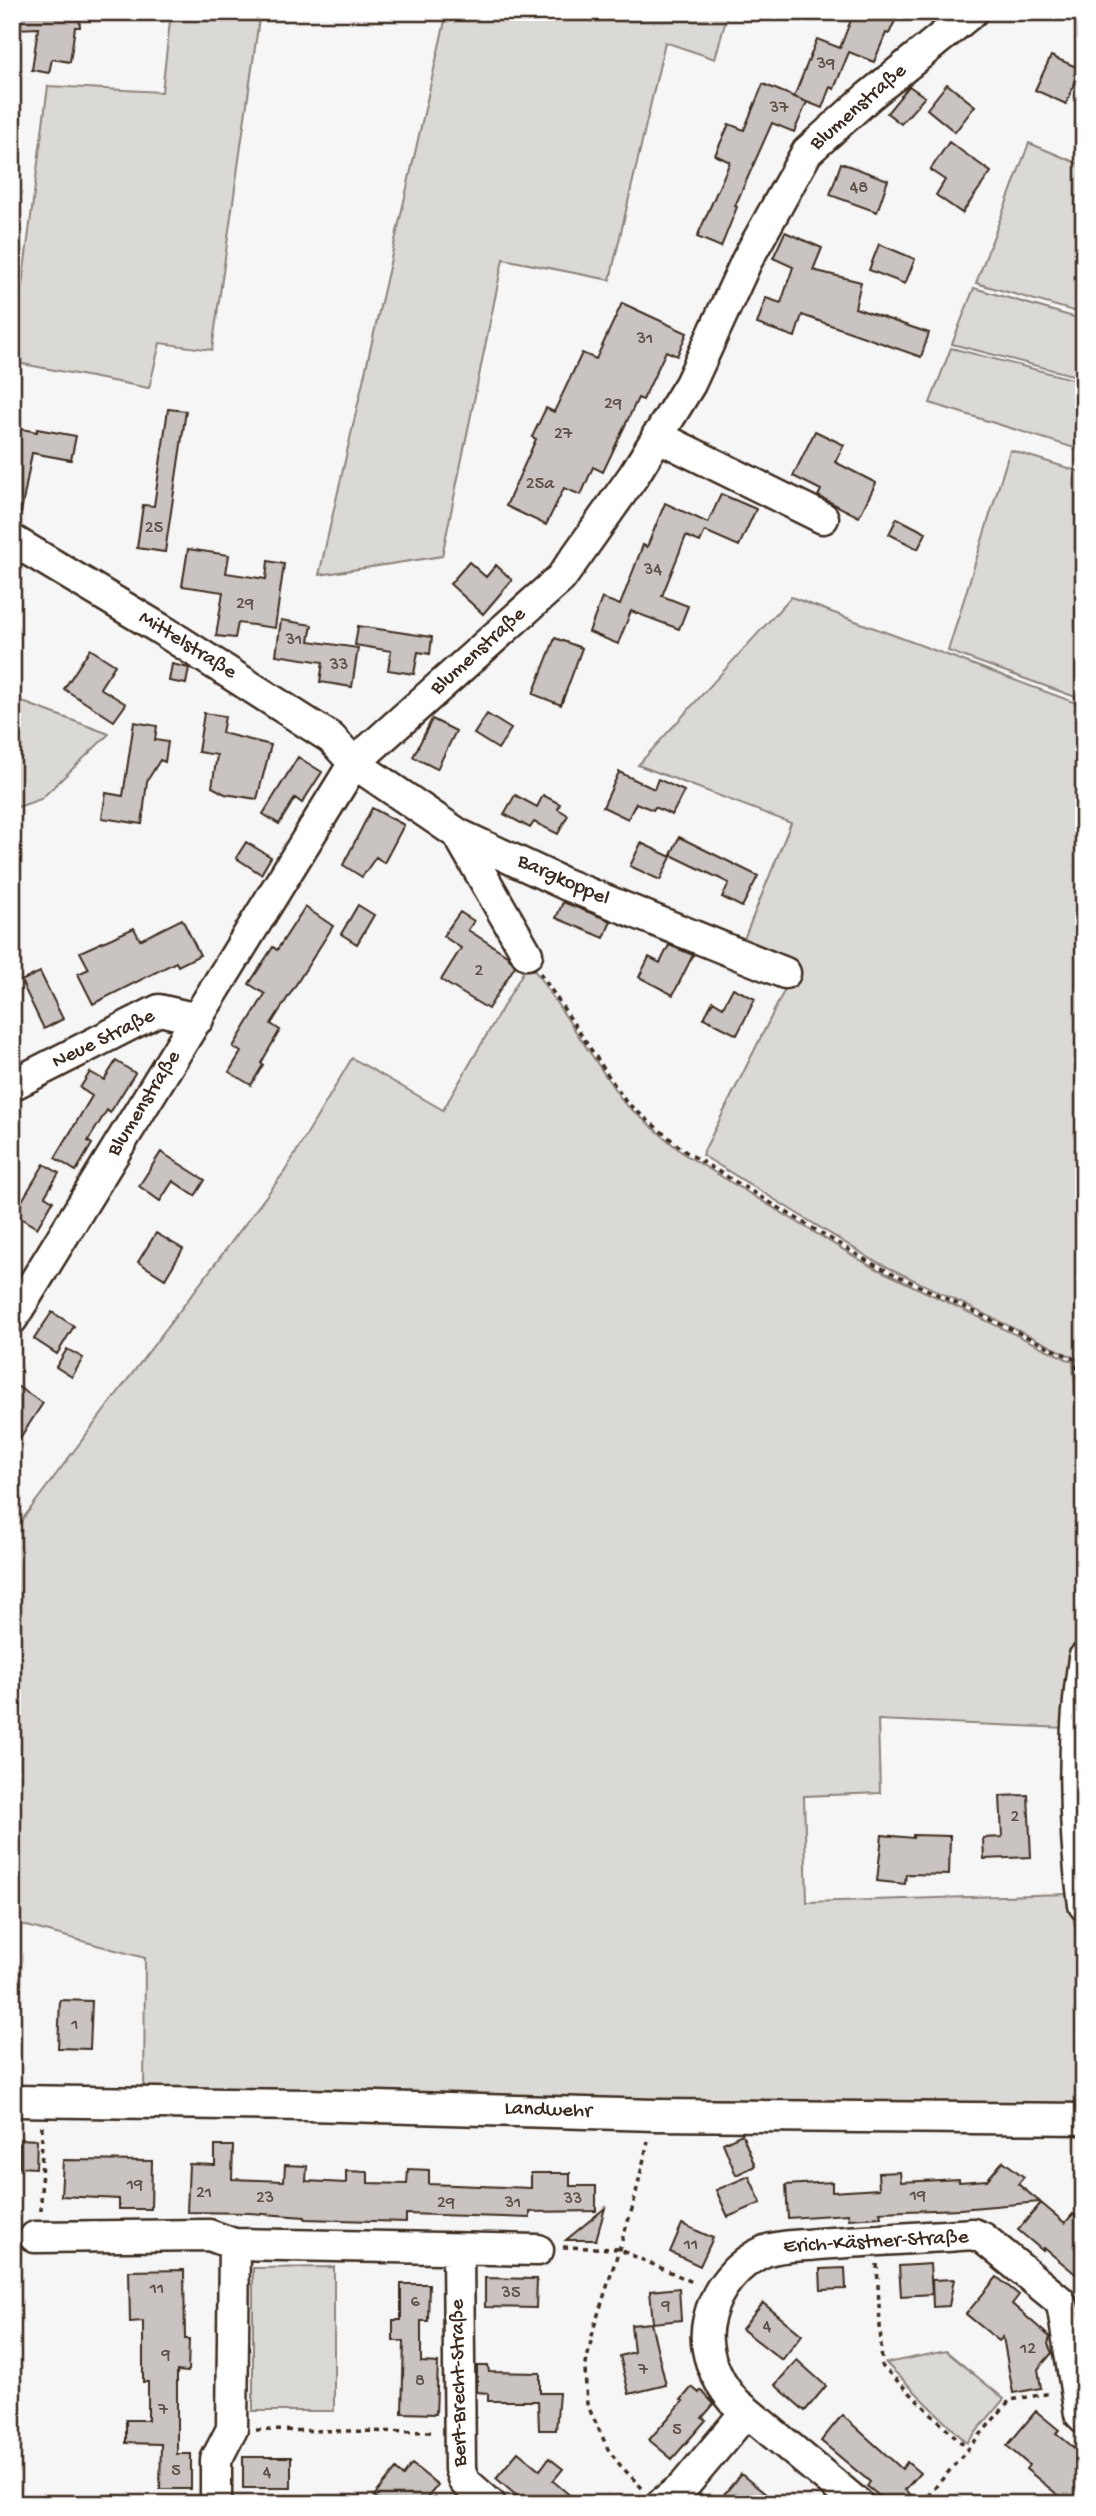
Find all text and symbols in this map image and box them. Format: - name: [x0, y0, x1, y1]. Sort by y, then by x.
- house number: 39: [816, 54, 835, 75]
- street label: Blumenstraße: [805, 58, 913, 157]
- house number: 37: [769, 98, 789, 119]
- house number: 48: [850, 178, 868, 199]
- house number: 31: [636, 329, 653, 350]
- house number: 29: [604, 394, 622, 415]
- house number: 27: [554, 424, 573, 445]
- house number: 25a: [526, 474, 555, 495]
- house number: 25: [145, 518, 163, 539]
- house number: 34: [643, 560, 662, 581]
- house number: 29: [236, 594, 254, 615]
- street label: Blumenstraße: [425, 602, 533, 702]
- street label: Mittelstraße: [133, 606, 242, 687]
- house number: 31: [285, 630, 302, 651]
- house number: 33: [329, 655, 348, 676]
- street label: Bargkoppel: [512, 849, 613, 912]
- house number: 2: [475, 961, 484, 982]
- street label: Neue Straße: [49, 1004, 161, 1076]
- street label: Blumenstraße: [102, 1046, 188, 1162]
- house number: 2: [1011, 1807, 1020, 1828]
- house number: 1: [70, 2015, 79, 2036]
- street label: Landwehr: [504, 2097, 594, 2125]
- house number: 19: [126, 2175, 143, 2196]
- house number: 21: [196, 2183, 212, 2204]
- house number: 19: [909, 2186, 926, 2207]
- house number: 23: [256, 2188, 274, 2209]
- house number: 33: [563, 2189, 582, 2210]
- house number: 29: [437, 2193, 455, 2214]
- house number: 31: [504, 2193, 521, 2214]
- street label: Erich-Kästner-Straße: [783, 2226, 970, 2260]
- house number: 11: [683, 2235, 698, 2256]
- house number: 11: [149, 2279, 164, 2300]
- house number: 35: [501, 2283, 520, 2304]
- house number: 6: [410, 2292, 420, 2313]
- house number: 9: [660, 2296, 671, 2317]
- street label: Bert-Brecht-Straße: [446, 2298, 474, 2468]
- house number: 4: [763, 2317, 772, 2338]
- house number: 12: [1019, 2339, 1036, 2360]
- house number: 9: [160, 2345, 171, 2366]
- house number: 7: [637, 2360, 648, 2381]
- house number: 8: [415, 2371, 425, 2392]
- house number: 7: [157, 2400, 168, 2421]
- house number: 5: [672, 2420, 682, 2441]
- house number: 5: [171, 2461, 181, 2482]
- house number: 4: [263, 2463, 272, 2484]

